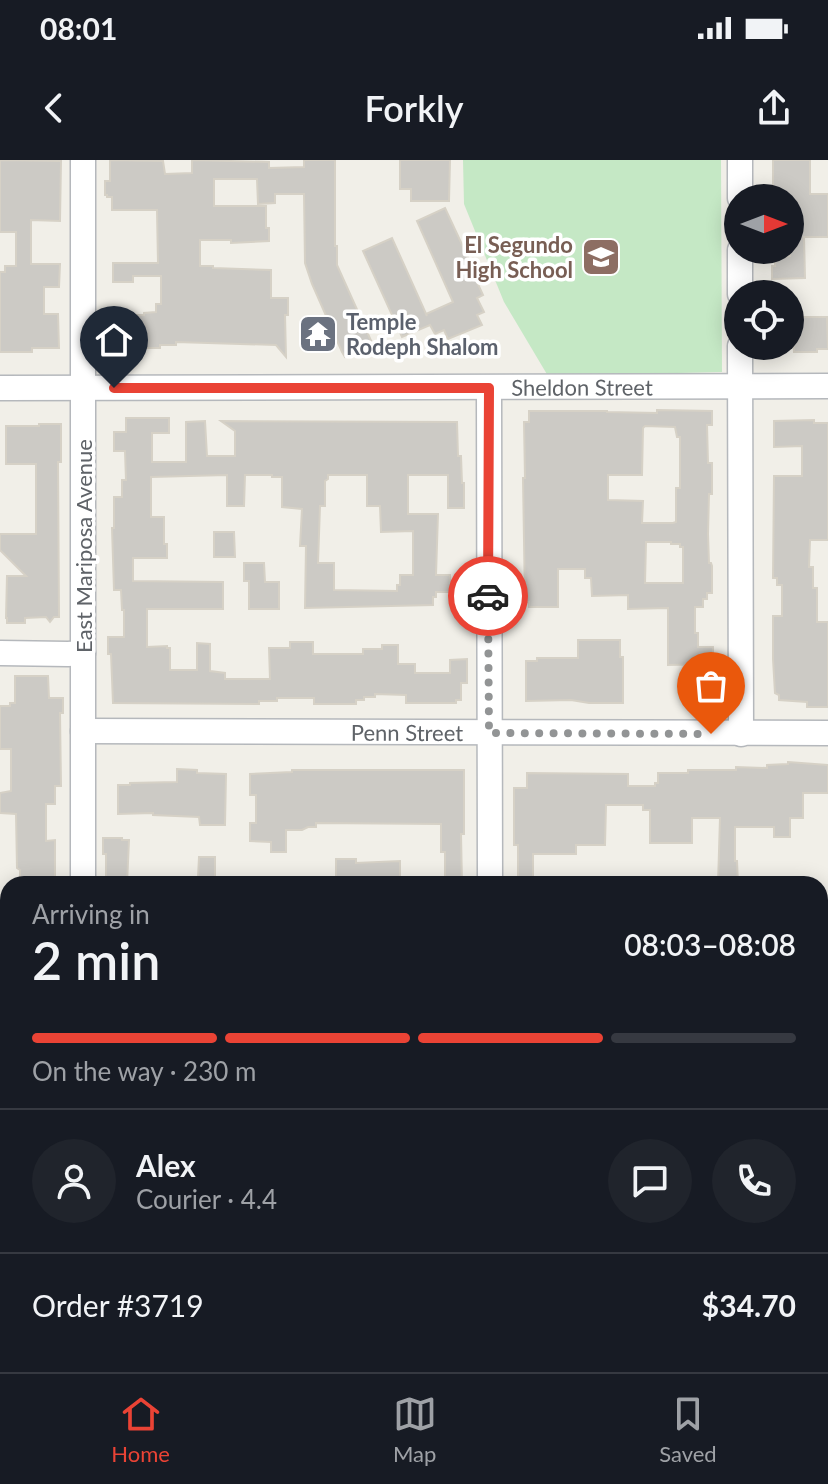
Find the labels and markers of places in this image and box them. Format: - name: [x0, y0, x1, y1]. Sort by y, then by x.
- place label: El Segundo High School: [455, 231, 573, 283]
- school or university icon: El Segundo High School: [580, 236, 622, 278]
- pin: [80, 306, 148, 388]
- place label: Temple Rodeph Shalom: [346, 308, 499, 360]
- temple icon: Temple Rodeph Shalom: [297, 313, 339, 355]
- pin: [677, 652, 745, 734]

